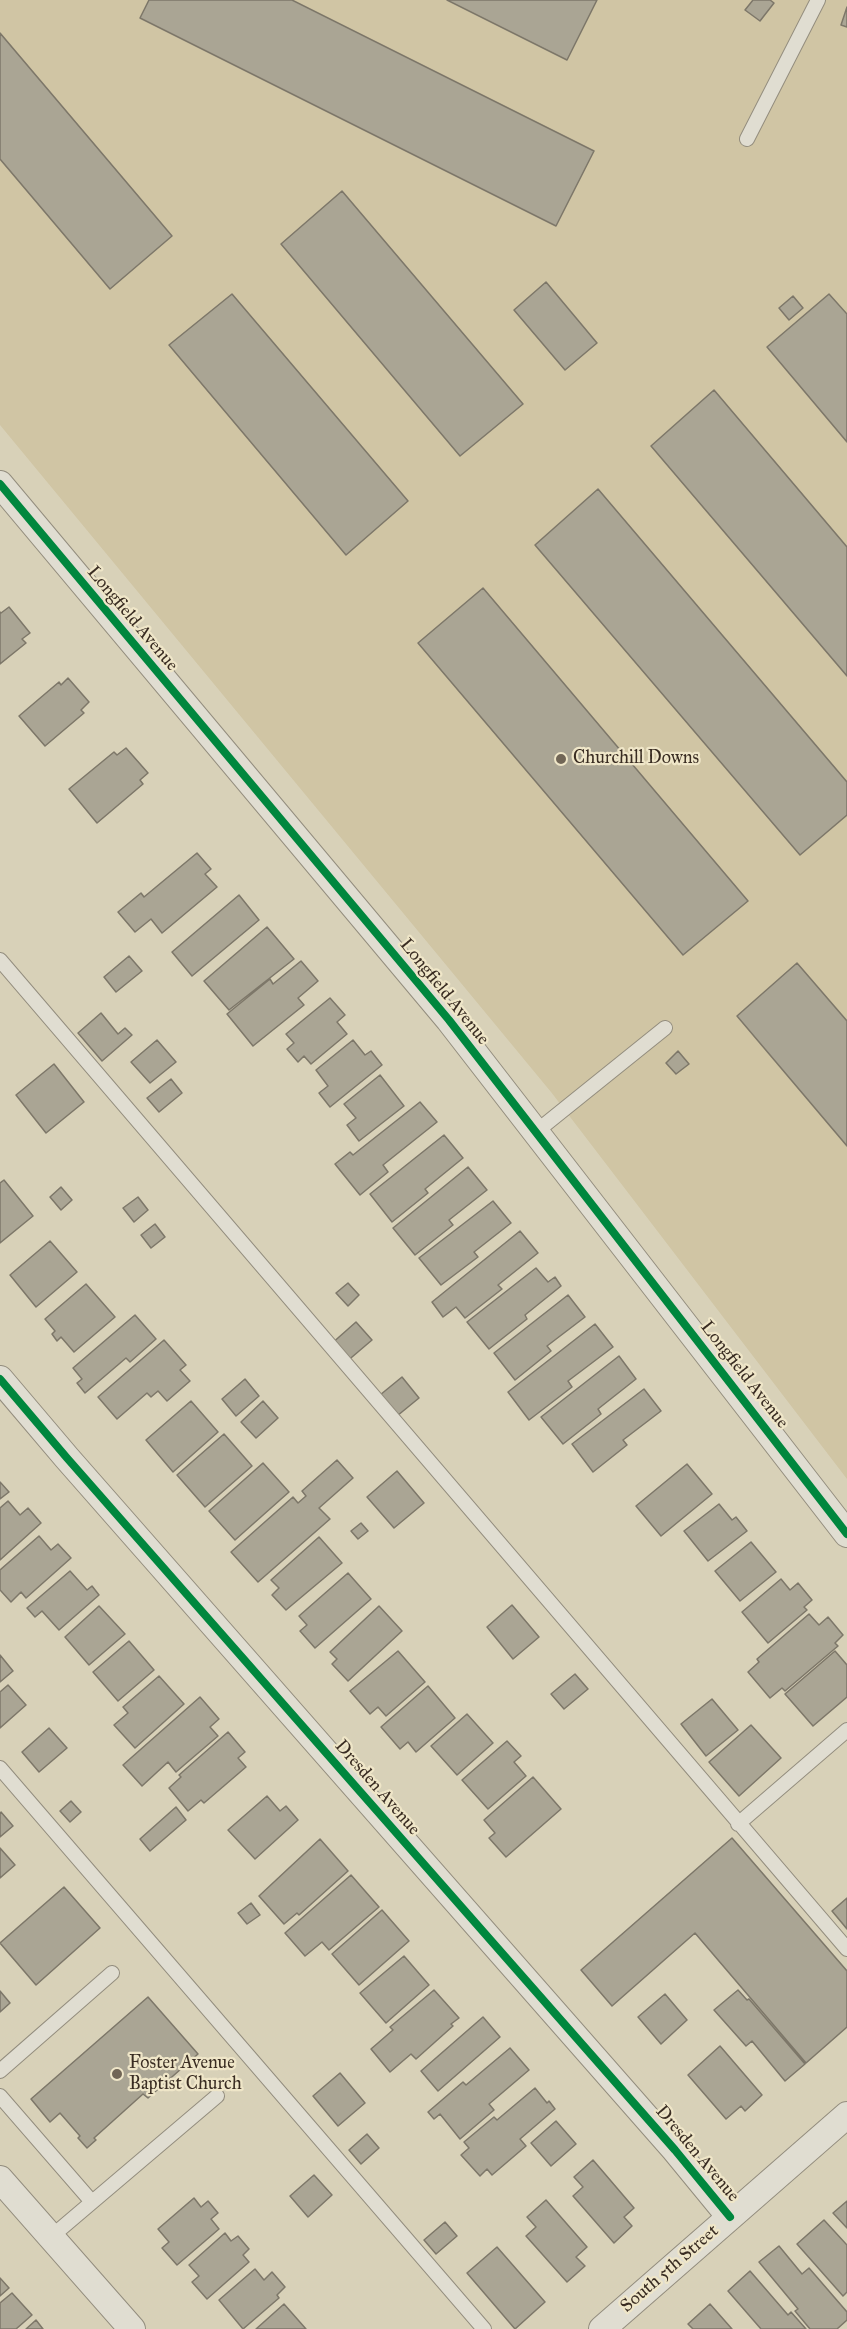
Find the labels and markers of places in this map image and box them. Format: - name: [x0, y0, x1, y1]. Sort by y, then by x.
- place label: Churchill Downs: [573, 748, 699, 770]
- marker: Churchill Downs: [554, 752, 568, 766]
- place label: Foster Avenue Baptist Church: [129, 2053, 242, 2096]
- marker: Foster Avenue Baptist Church: [110, 2067, 124, 2081]

